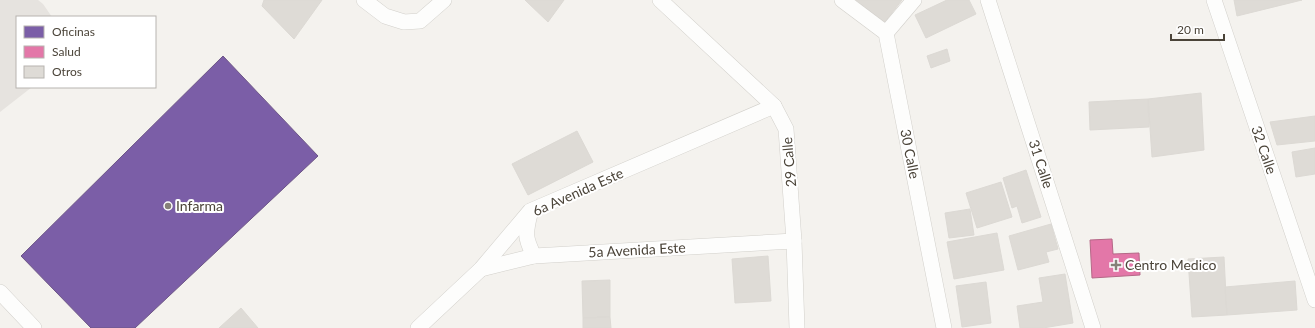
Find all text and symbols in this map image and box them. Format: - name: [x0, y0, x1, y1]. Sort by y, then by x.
- legend: [16, 16, 156, 88]
- scale bar: [1171, 16, 1224, 42]
- text: 20 m: [1177, 22, 1204, 37]
- text: Oficinas: [52, 24, 95, 39]
- text: Salud: [52, 44, 81, 59]
- text: Otros: [52, 64, 82, 79]
- street label: 32 Calle: [1248, 123, 1281, 176]
- street label: 30 Calle: [897, 128, 924, 180]
- street label: 29 Calle: [778, 136, 799, 188]
- street label: 31 Calle: [1026, 137, 1057, 190]
- street label: 6a Avenida Este: [530, 164, 626, 219]
- place label: Infarma: [176, 197, 223, 214]
- marker: Infarma: [163, 201, 173, 211]
- street label: 5a Avenida Este: [588, 238, 686, 261]
- place label: Centro Medico: [1125, 256, 1217, 273]
- marker: Centro Medico: [1110, 259, 1122, 271]

